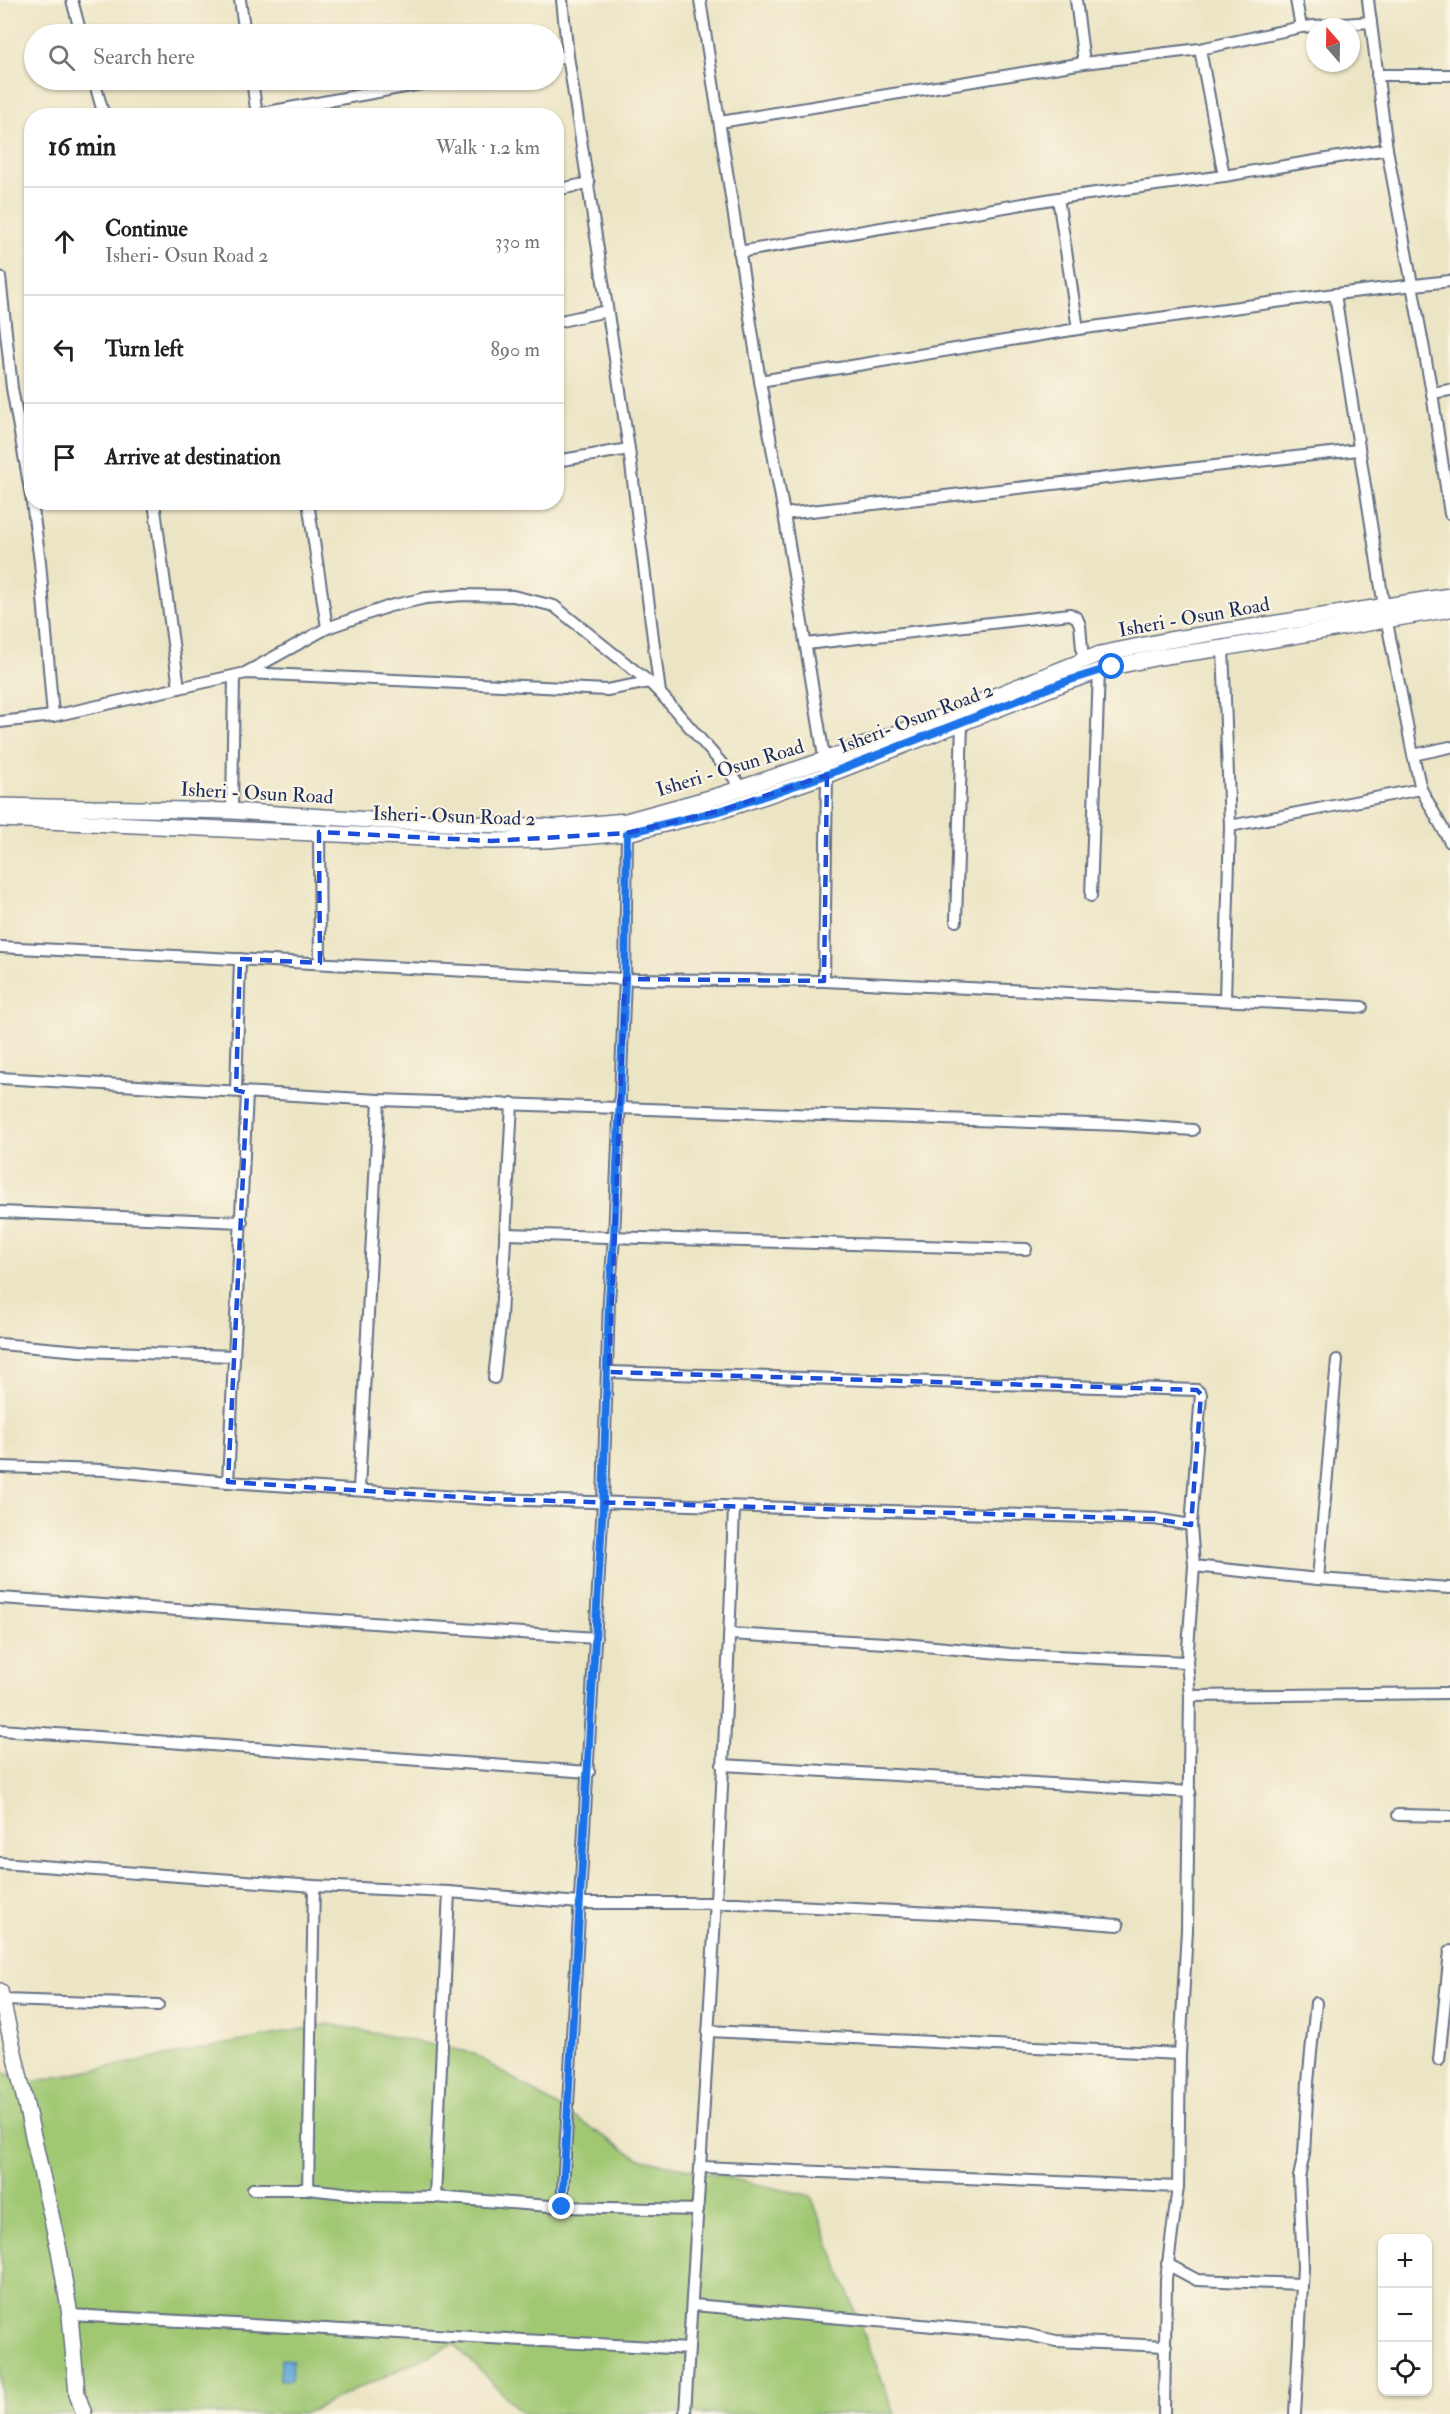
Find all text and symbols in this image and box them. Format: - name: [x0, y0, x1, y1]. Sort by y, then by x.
- north arrow: [1306, 18, 1360, 72]
- search box: [24, 24, 564, 90]
- icon: search: [45, 41, 78, 74]
- text: Search here: [93, 43, 195, 71]
- text: 16 min: [48, 131, 116, 163]
- text: Walk · 1.2 km: [436, 135, 540, 160]
- text: Continue: [105, 215, 188, 243]
- icon: ahead: [48, 225, 81, 258]
- text: 330 m: [495, 229, 540, 254]
- text: Isheri- Osun Road 2: [105, 243, 268, 268]
- icon: left: [48, 333, 81, 366]
- text: Turn left: [105, 335, 184, 363]
- text: 890 m: [490, 337, 540, 362]
- icon: arrive: [48, 441, 81, 474]
- text: Arrive at destination: [105, 443, 281, 471]
- street label: Isheri - Osun Road: [1116, 591, 1272, 643]
- route start: [1098, 653, 1124, 679]
- street label: Isheri- Osun Road 2: [835, 677, 997, 759]
- street label: Isheri - Osun Road: [653, 734, 807, 802]
- street label: Isheri - Osun Road: [180, 777, 334, 809]
- street label: Isheri- Osun Road 2: [372, 801, 536, 831]
- route end: [548, 2193, 574, 2219]
- map controls: [1378, 2234, 1432, 2396]
- button: +: [1378, 2234, 1432, 2288]
- button: −: [1378, 2288, 1432, 2342]
- button: locate: [1378, 2342, 1432, 2396]

